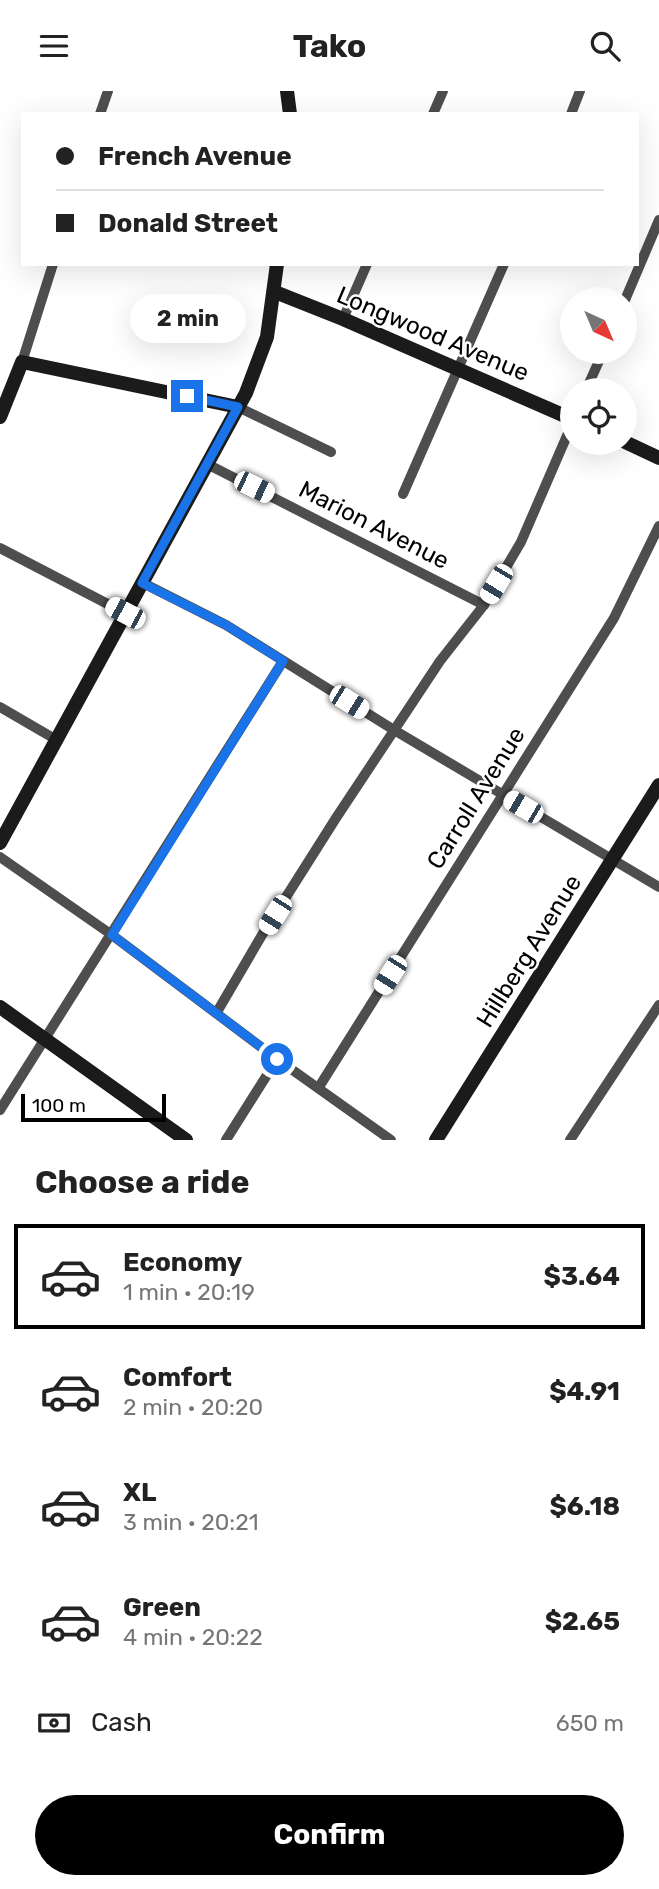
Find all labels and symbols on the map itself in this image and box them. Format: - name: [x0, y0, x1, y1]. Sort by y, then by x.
- street label: Longwood Avenue: [333, 281, 533, 387]
- north arrow: [560, 287, 637, 364]
- callout: 2 min: [129, 295, 245, 343]
- route end: [171, 380, 203, 412]
- car: [231, 468, 278, 506]
- street label: Marion Avenue: [294, 475, 454, 575]
- car: [477, 561, 516, 607]
- car: [102, 594, 149, 632]
- car: [326, 682, 373, 722]
- street label: Carroll Avenue: [421, 722, 531, 874]
- car: [500, 787, 547, 827]
- street label: Hillberg Avenue: [471, 869, 587, 1033]
- car: [255, 892, 296, 938]
- car: [370, 952, 411, 998]
- route start: [261, 1043, 293, 1075]
- scale bar: [21, 1091, 166, 1123]

